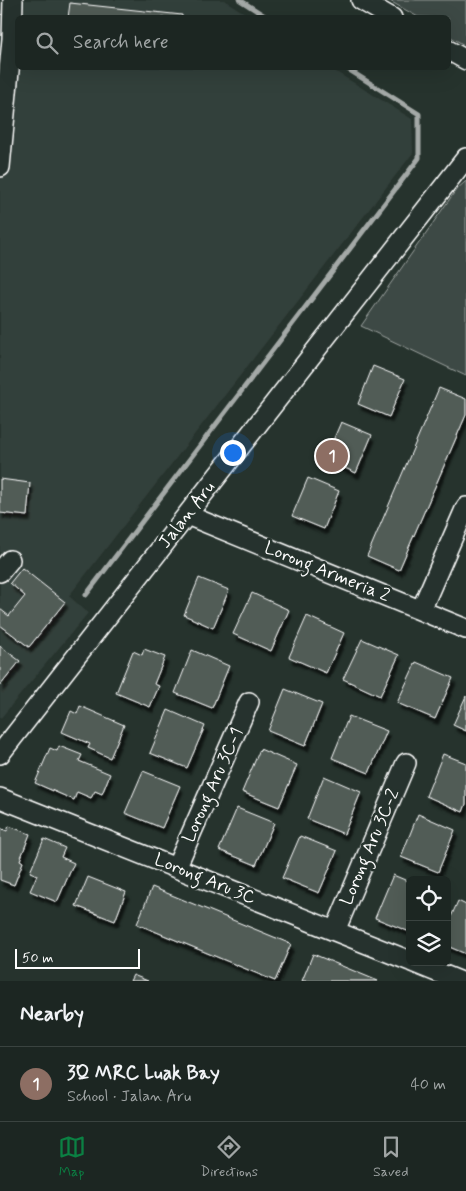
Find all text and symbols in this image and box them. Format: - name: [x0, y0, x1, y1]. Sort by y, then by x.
- search box: [15, 15, 451, 70]
- icon: search: [33, 29, 61, 57]
- text: Search here: [73, 30, 169, 55]
- pin: 1: [316, 437, 348, 475]
- your location: [220, 440, 246, 466]
- street label: Jalan Aru: [153, 476, 221, 554]
- street label: Lorong Armeria 2: [260, 536, 393, 610]
- street label: Lorong Aru 3C-1: [177, 724, 251, 847]
- street label: Lorong Aru 3C-2: [335, 785, 407, 910]
- street label: Lorong Aru 3C: [150, 848, 259, 912]
- map controls: [406, 876, 451, 966]
- button: locate: [406, 876, 451, 921]
- button: layers: [406, 921, 451, 966]
- scale bar: [15, 946, 140, 969]
- text: 50 m: [22, 949, 53, 967]
- text: Nearby: [20, 1000, 84, 1028]
- text: 3Q MRC Luak Bay: [67, 1061, 220, 1086]
- text: 1: [32, 1074, 40, 1095]
- text: 40 m: [410, 1074, 446, 1095]
- text: School · Jalan Aru: [67, 1086, 191, 1107]
- tab: Map: [58, 1133, 86, 1181]
- tab: Directions: [201, 1133, 258, 1181]
- tab: Saved: [373, 1133, 408, 1181]

